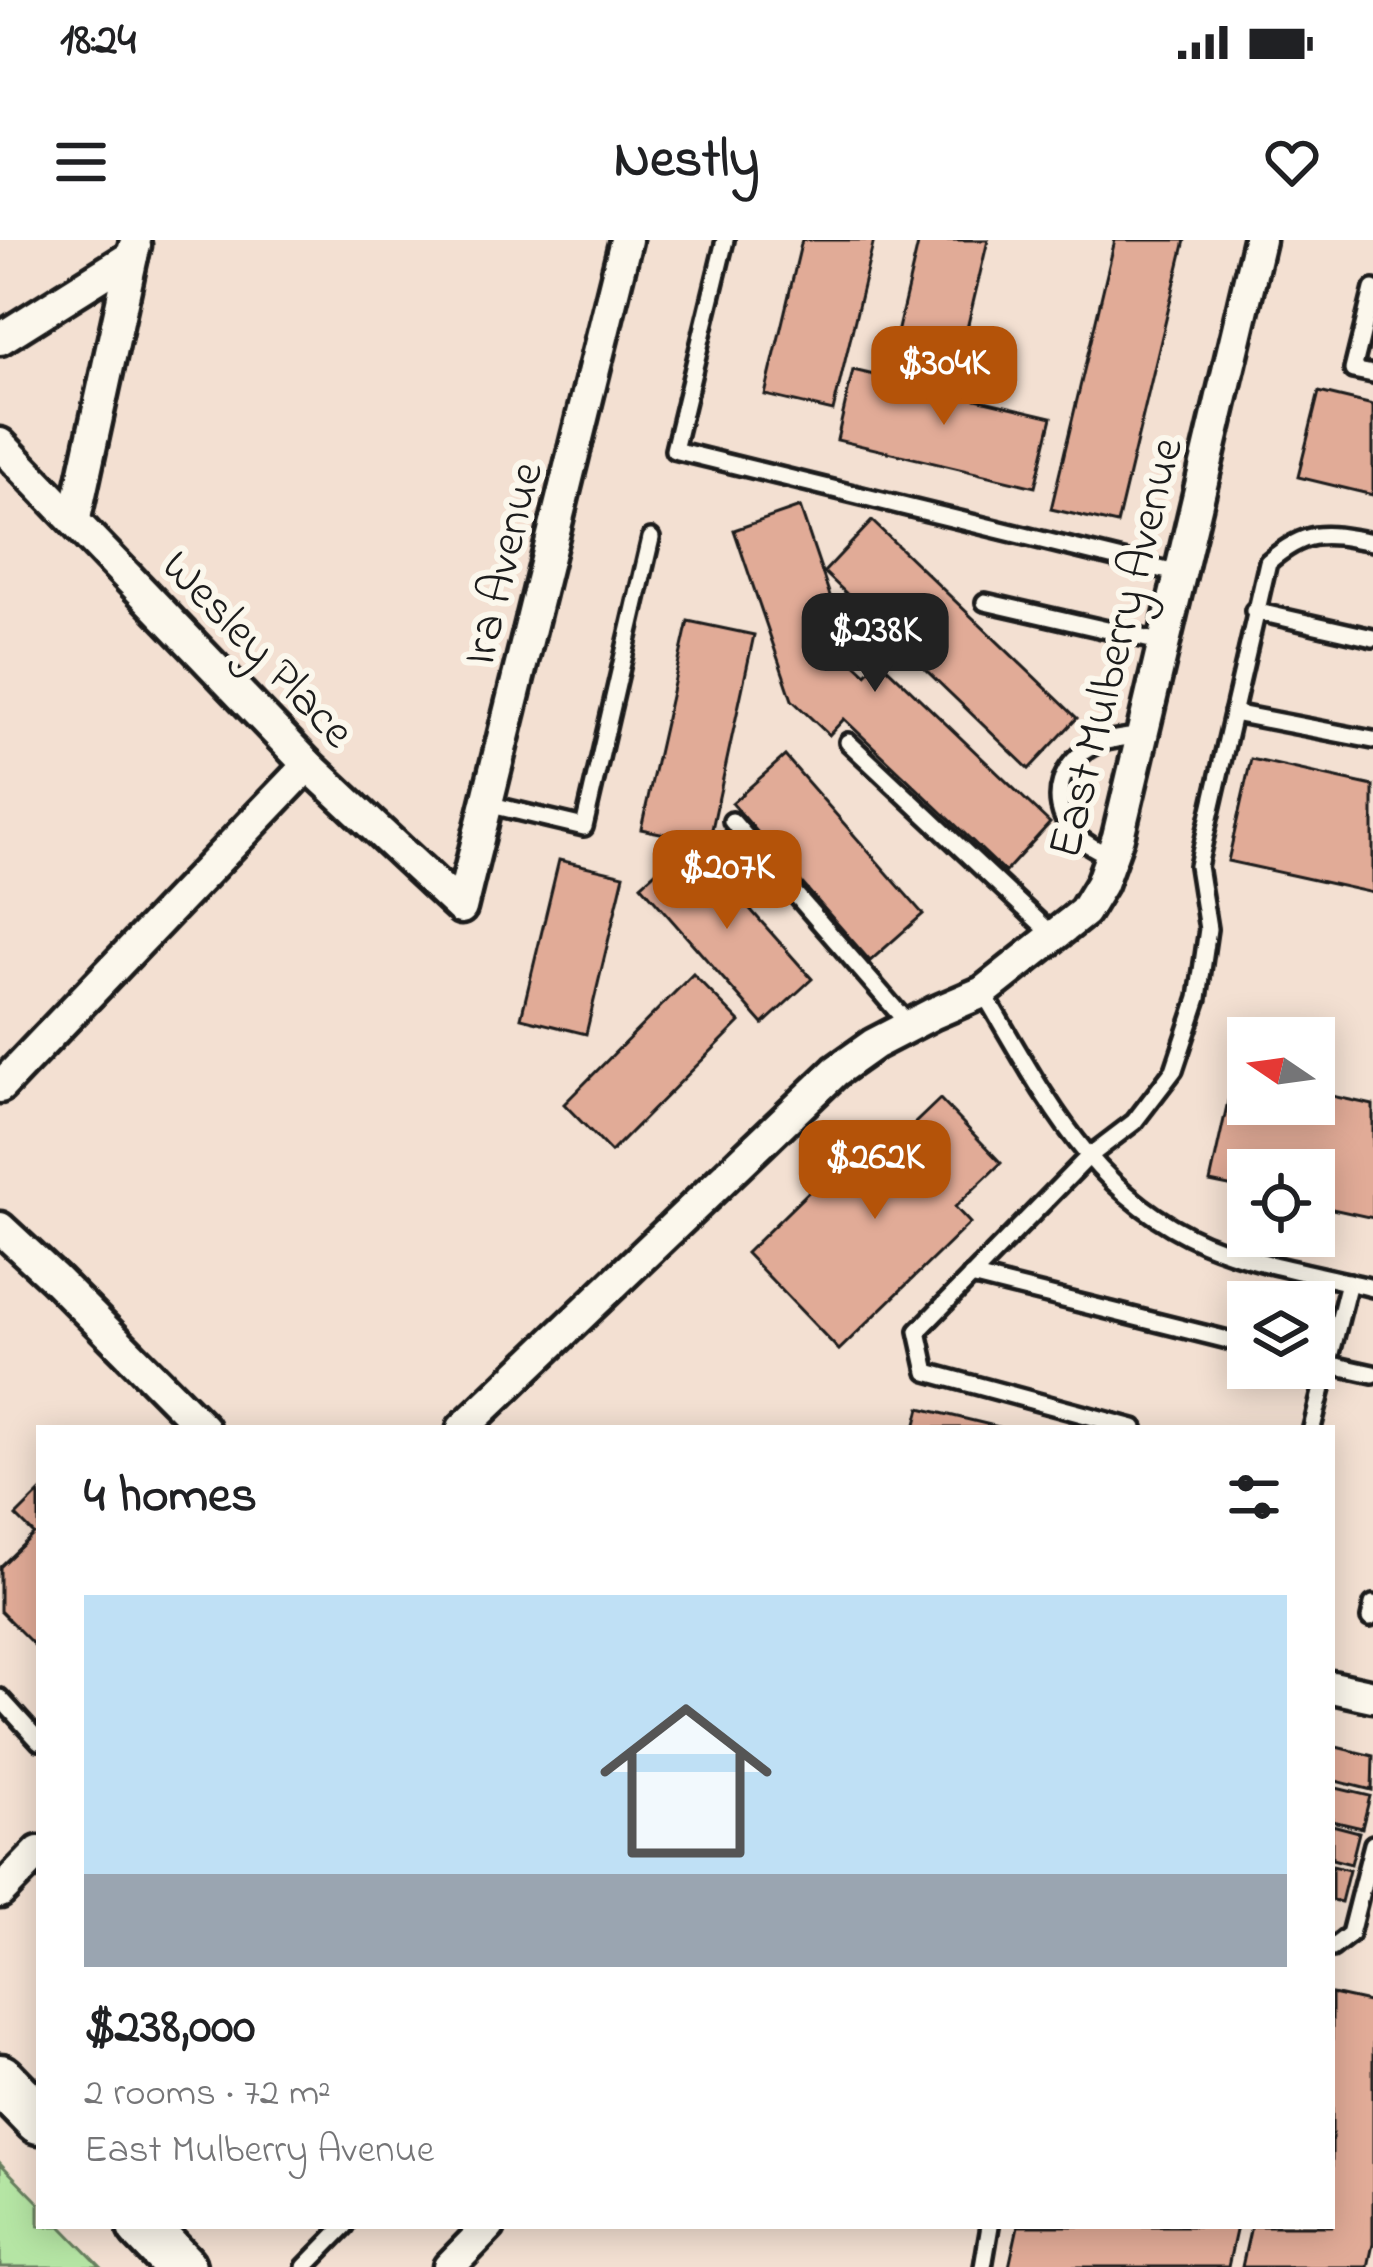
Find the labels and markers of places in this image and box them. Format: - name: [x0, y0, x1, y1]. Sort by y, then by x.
- pin: $304K: [860, 326, 1028, 428]
- pin: $238K: [791, 593, 959, 695]
- pin: $207K: [643, 830, 811, 932]
- pin: $262K: [791, 1120, 959, 1222]

